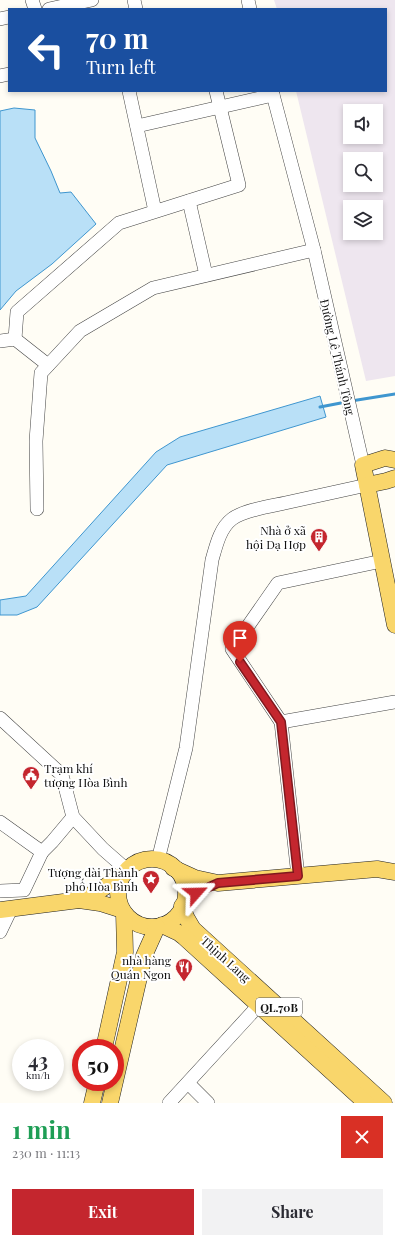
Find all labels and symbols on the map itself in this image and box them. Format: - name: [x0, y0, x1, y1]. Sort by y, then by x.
- street label: Đường Lê Thánh Tông: [317, 297, 359, 417]
- place label: Nhà ở xã hội Dạ Hợp: [246, 522, 306, 552]
- building icon: Nhà ở xã hội Dạ Hợp: [309, 527, 329, 552]
- pin: [223, 621, 257, 662]
- place label: Trạm khí tượng Hòa Bình: [44, 760, 128, 790]
- public building icon: Trạm khí tượng Hòa Bình: [21, 765, 41, 790]
- place label: Tượng đài Thành phố Hòa Bình: [48, 864, 138, 894]
- place icon: Tượng đài Thành phố Hòa Bình: [141, 869, 161, 894]
- position arrow: [175, 872, 217, 914]
- street label: Thịnh Lang: [198, 932, 255, 986]
- place label: nhà hàng Quán Ngon: [111, 952, 172, 982]
- restaurant icon: nhà hàng Quán Ngon: [174, 957, 194, 982]
- road number: QL.70B: [256, 998, 302, 1016]
- speed limit sign: 50: [72, 1039, 124, 1091]

